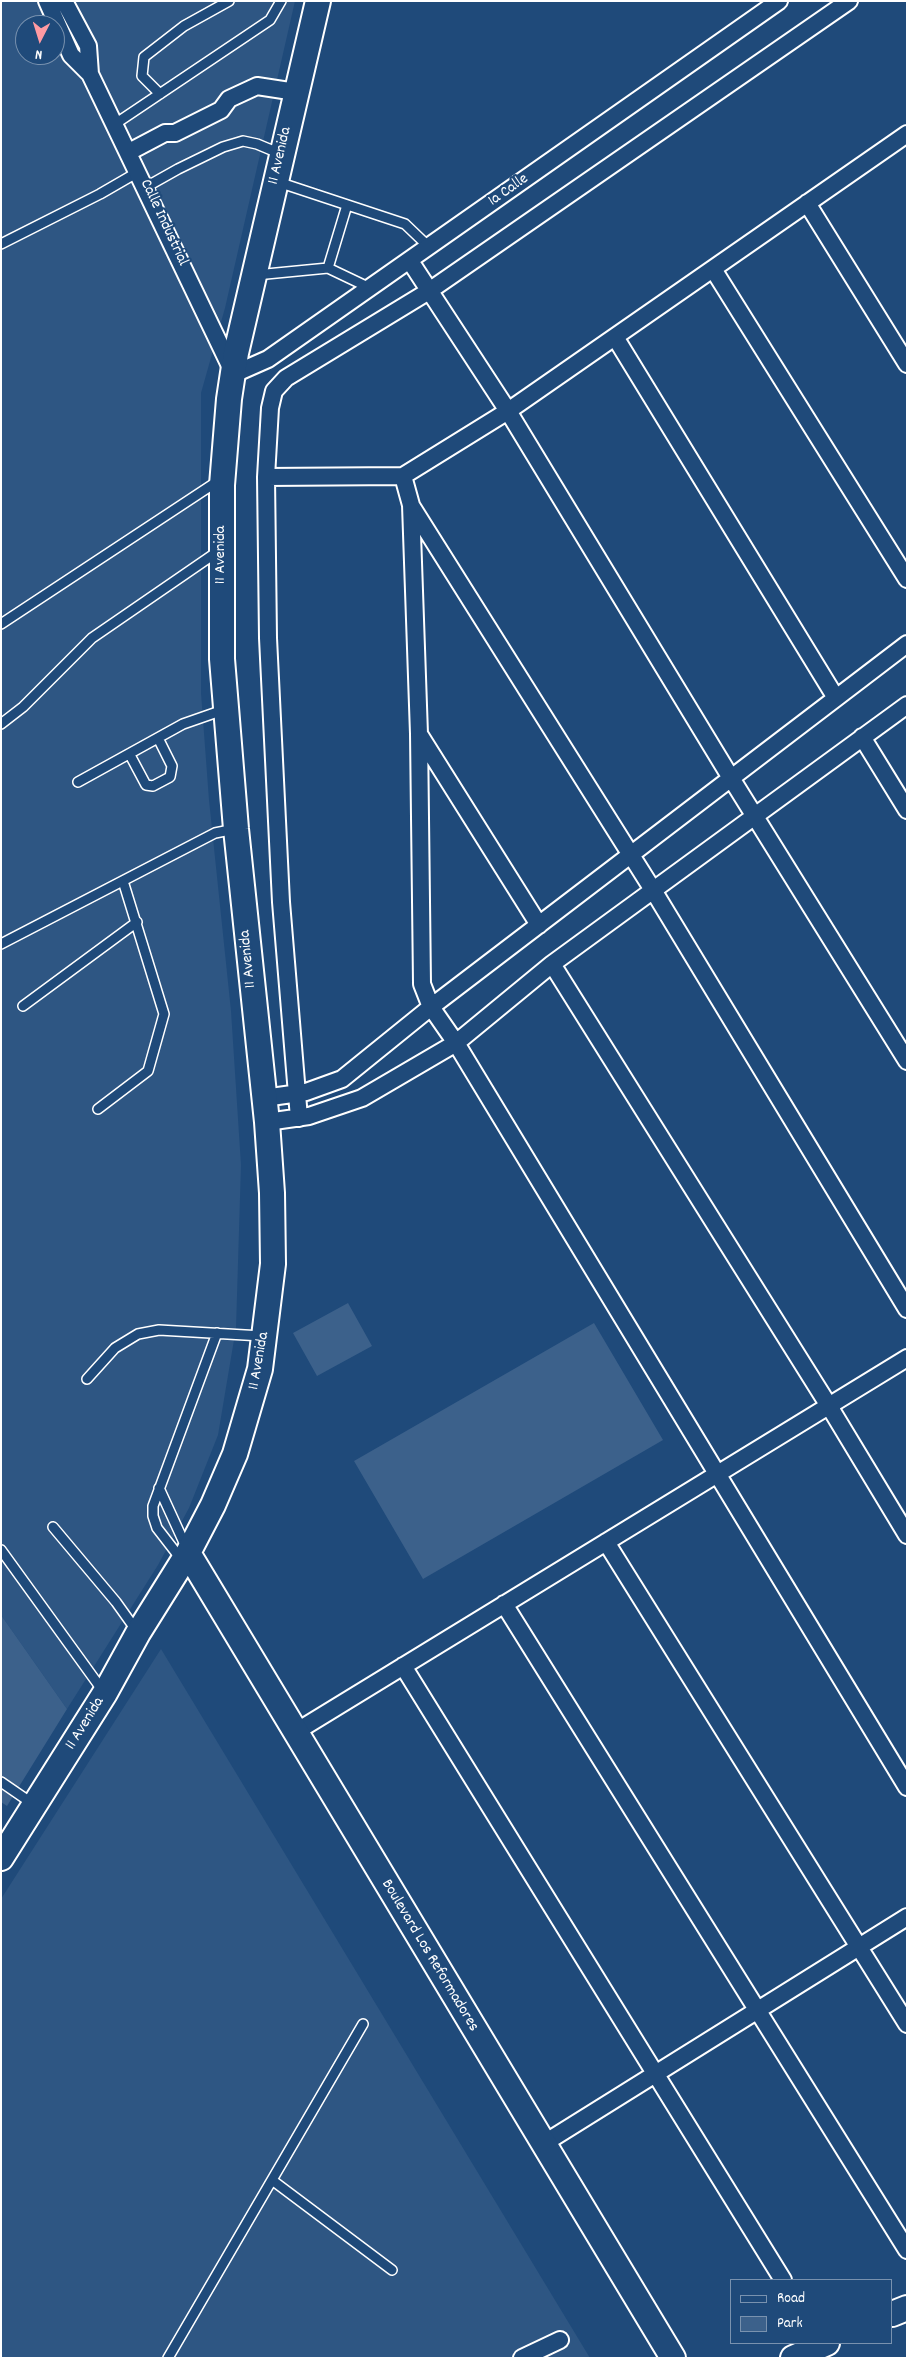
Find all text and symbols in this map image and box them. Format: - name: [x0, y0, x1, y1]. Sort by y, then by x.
- north arrow: [15, 15, 65, 65]
- text: N: [34, 44, 43, 64]
- street label: 11 Avenida: [265, 125, 297, 187]
- street label: 1a Calle: [485, 170, 533, 212]
- street label: Calle Industrial: [135, 177, 191, 269]
- street label: 11 Avenida: [212, 526, 232, 584]
- street label: 11 Avenida: [236, 929, 262, 989]
- street label: 11 Avenida: [245, 1331, 275, 1391]
- street label: 11 Avenida: [62, 1694, 110, 1754]
- street label: Boulevard Los Reformadores: [376, 1876, 482, 2036]
- legend: [730, 2279, 893, 2344]
- text: Road: [777, 2288, 805, 2310]
- text: Park: [777, 2313, 803, 2335]

